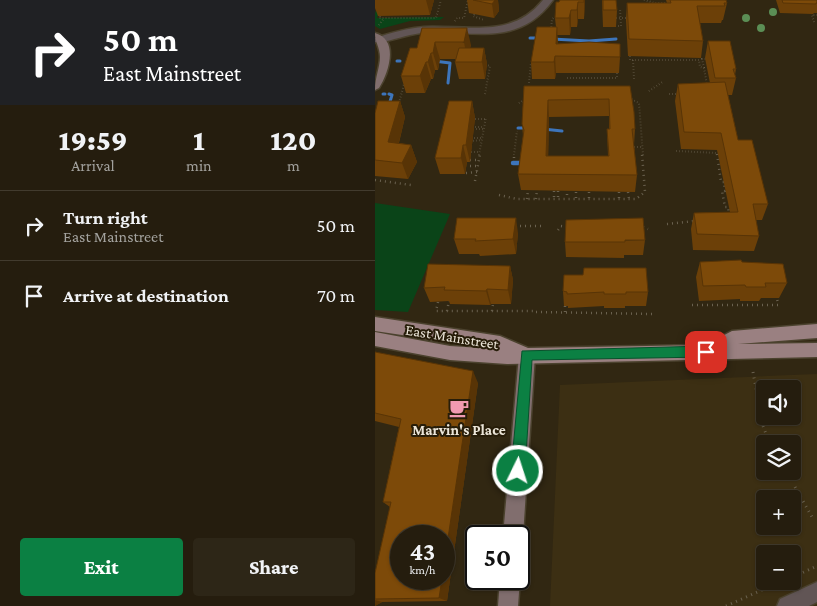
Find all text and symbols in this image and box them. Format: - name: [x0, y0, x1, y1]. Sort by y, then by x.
- icon: right: [20, 20, 85, 85]
- text: 50 m: [103, 20, 178, 59]
- text: East Mainstreet: [103, 61, 241, 86]
- text: 19:59: [59, 123, 128, 156]
- text: 1: [193, 123, 205, 156]
- text: 120: [270, 123, 316, 156]
- text: Arrival: [71, 157, 115, 174]
- text: min: [186, 157, 212, 174]
- text: m: [287, 157, 300, 174]
- text: Turn right: [63, 207, 148, 228]
- icon: right: [20, 212, 48, 240]
- text: 50 m: [316, 215, 355, 236]
- text: East Mainstreet: [63, 228, 163, 245]
- icon: arrive: [20, 282, 48, 310]
- text: Arrive at destination: [63, 285, 229, 306]
- text: 70 m: [317, 285, 355, 306]
- street label: East Mainstreet: [404, 322, 501, 352]
- pin: [685, 331, 727, 373]
- icon: arrive: [692, 338, 720, 366]
- map controls: [756, 380, 801, 590]
- button: sound: [756, 380, 801, 425]
- cafe icon: Marvin's Place: [448, 397, 470, 419]
- place label: Marvin's Place: [412, 422, 506, 438]
- button: layers: [756, 435, 801, 480]
- position arrow: [491, 444, 543, 496]
- button: +: [756, 490, 801, 535]
- speed limit sign: 50: [465, 525, 530, 590]
- button: Exit: [20, 538, 183, 596]
- button: Share: [193, 538, 355, 596]
- text: 43: [410, 538, 435, 565]
- button: −: [756, 545, 801, 590]
- text: km/h: [410, 563, 435, 577]

